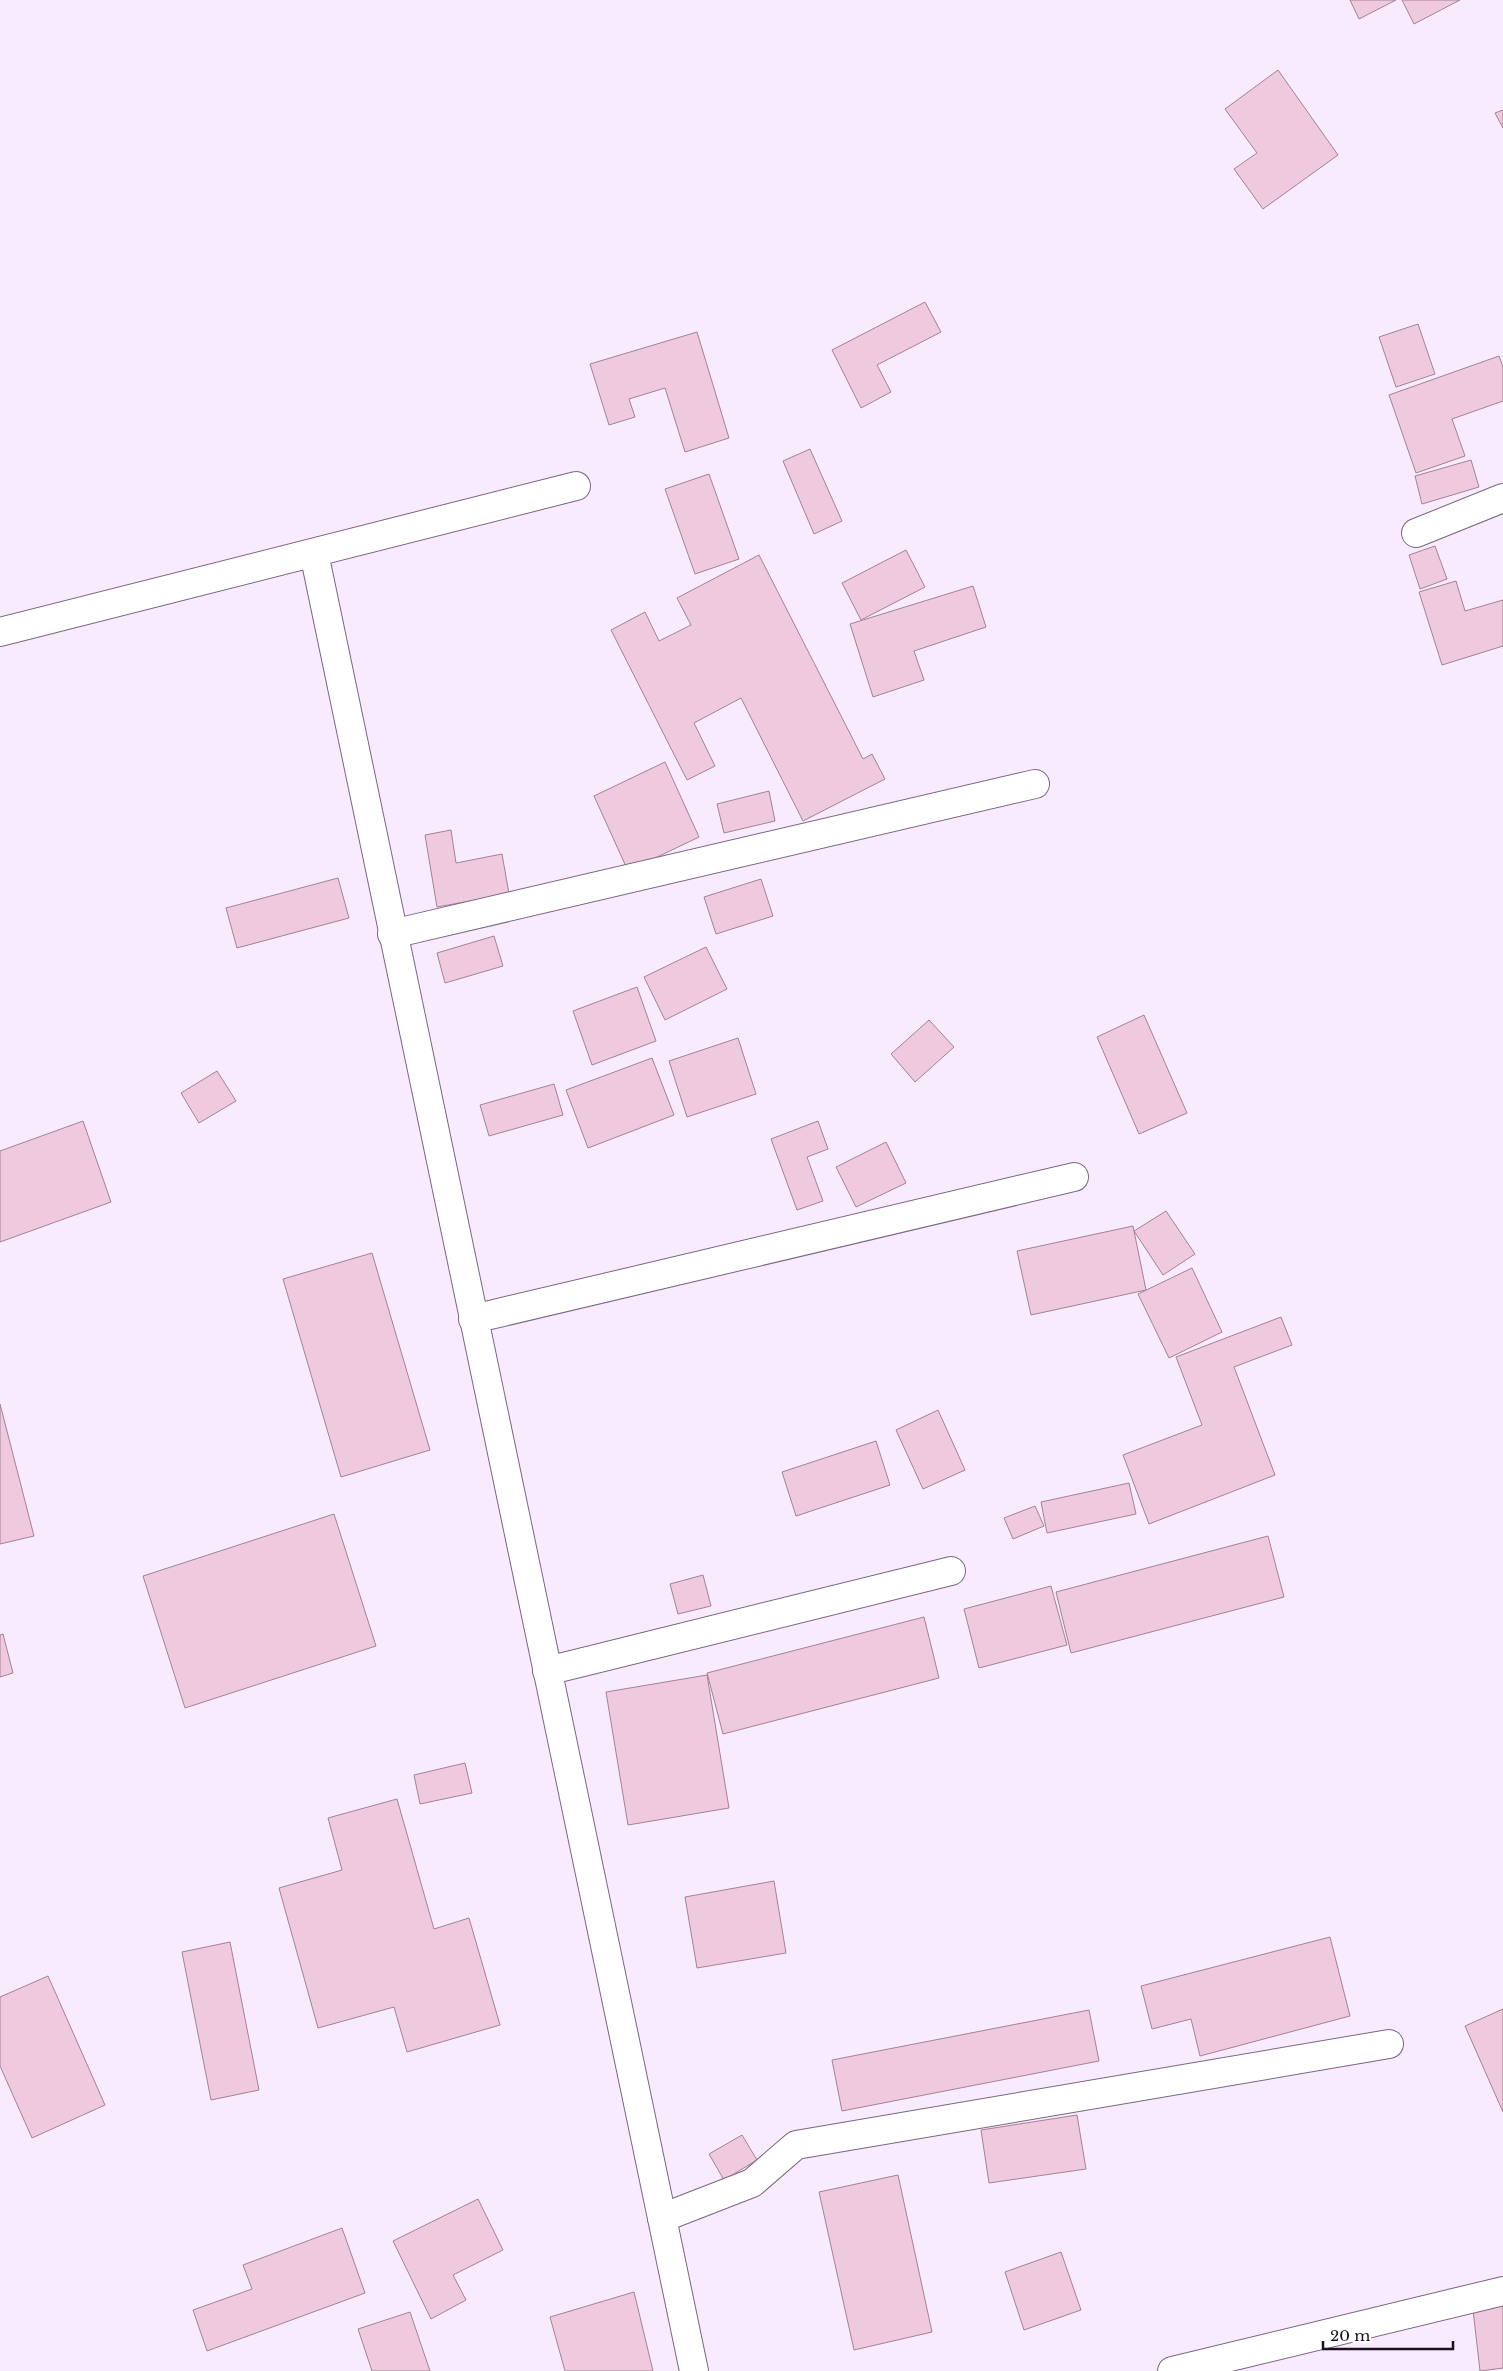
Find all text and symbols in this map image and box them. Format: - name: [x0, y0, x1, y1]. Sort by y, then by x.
- scale bar: [1323, 2318, 1453, 2350]
- text: 20 m: [1330, 2326, 1370, 2345]

